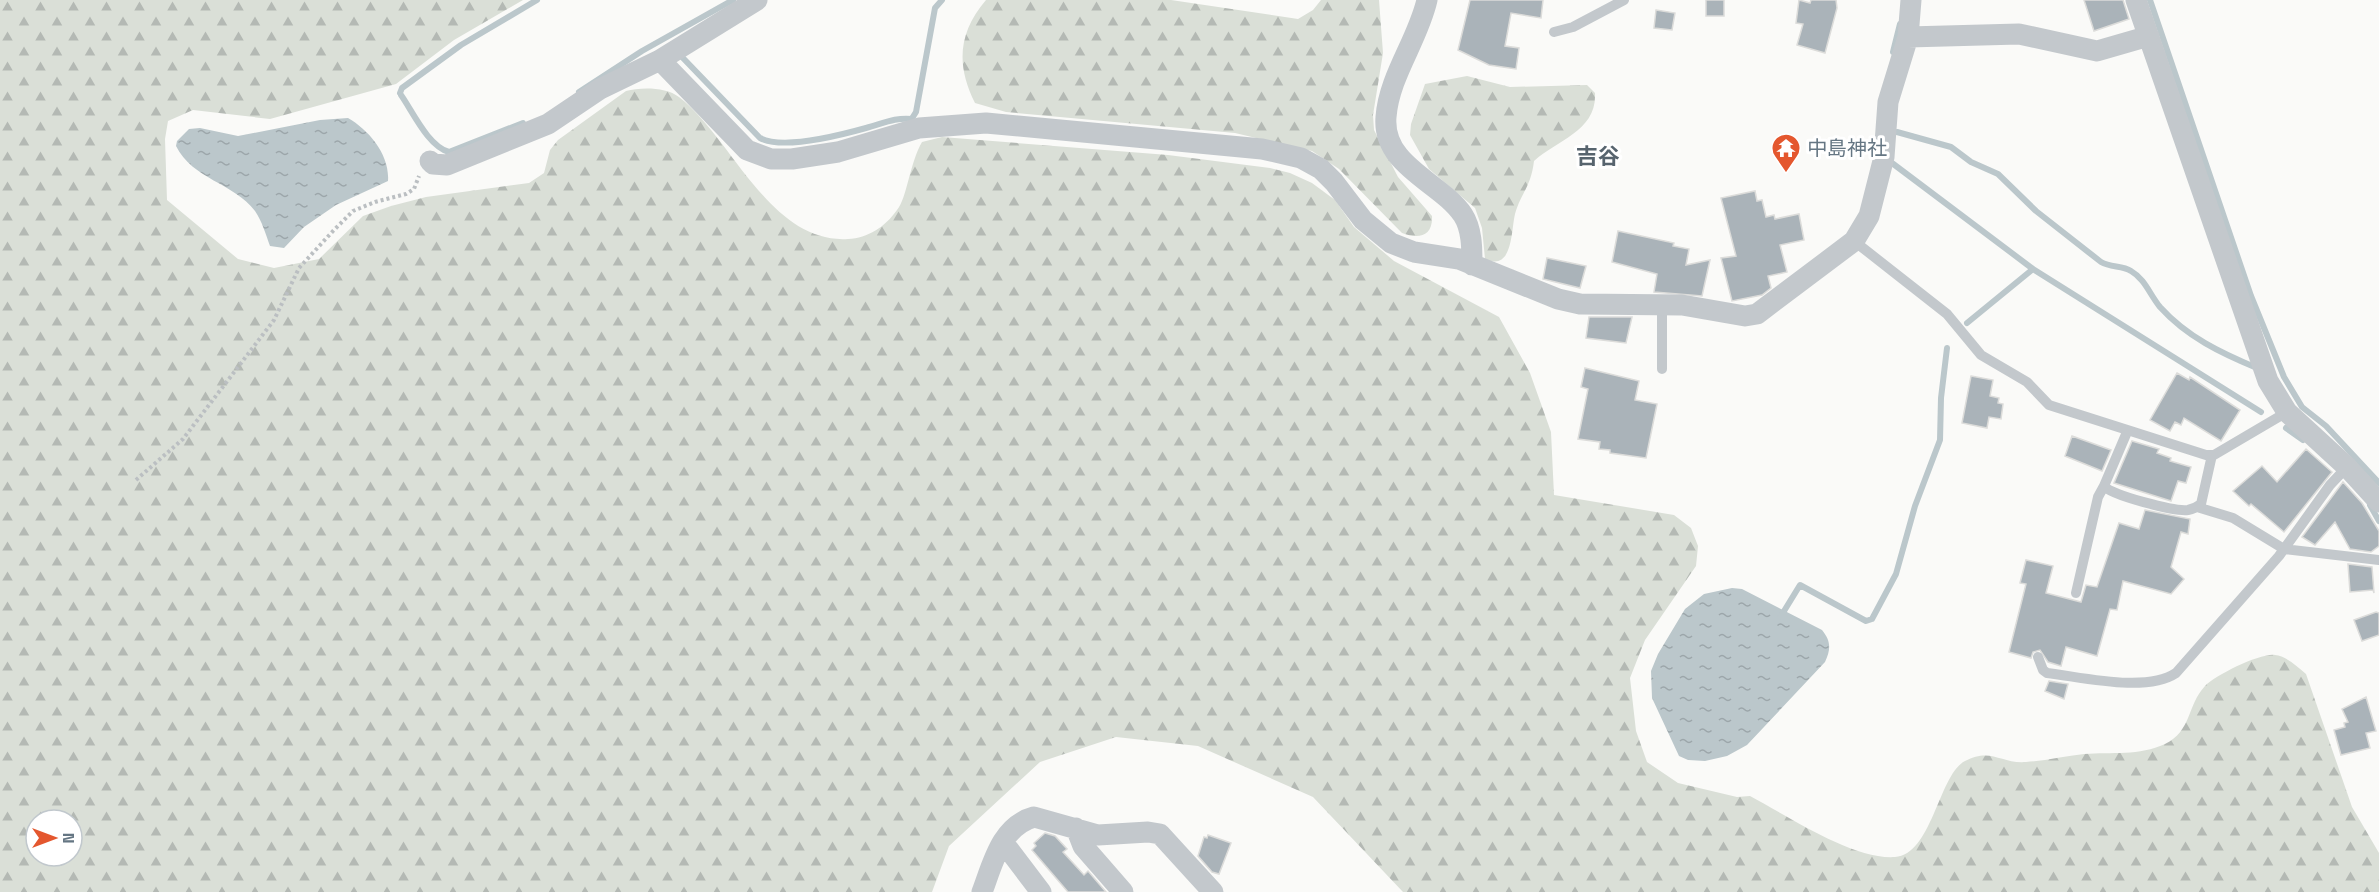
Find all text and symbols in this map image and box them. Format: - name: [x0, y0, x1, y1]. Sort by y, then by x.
- temple icon: 中島神社: [1770, 132, 1802, 174]
- place label: 中島神社: [1807, 135, 1887, 161]
- district label: 吉谷: [1576, 142, 1620, 170]
- north arrow: [24, 808, 84, 868]
- text: N: [58, 833, 79, 843]

